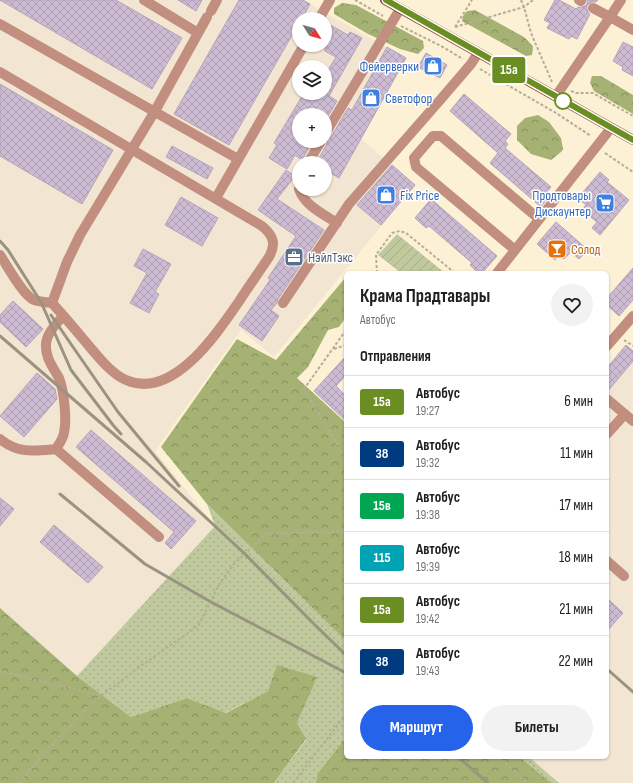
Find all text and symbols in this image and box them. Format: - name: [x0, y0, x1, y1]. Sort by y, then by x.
- north arrow: [292, 12, 332, 52]
- map controls: [292, 12, 332, 196]
- shop icon: Фейерверки: [422, 55, 444, 77]
- line badge: 15а: [486, 57, 532, 83]
- place label: Фейерверки: [359, 58, 419, 75]
- button: layers: [292, 60, 332, 100]
- text: 15а: [500, 61, 518, 78]
- shop icon: Светофор: [360, 87, 382, 109]
- place label: Светофор: [385, 90, 432, 107]
- unlabelled marker: [554, 92, 572, 110]
- button: +: [292, 108, 332, 148]
- button: −: [292, 156, 332, 196]
- shop icon: Fix Price: [375, 184, 397, 206]
- place label: Fix Price: [400, 187, 439, 204]
- place label: Продтовары Дискаунтер: [532, 187, 591, 220]
- supermarket icon: Продтовары Дискаунтер: [594, 192, 616, 214]
- bar icon: Солод: [546, 238, 568, 260]
- place label: Солод: [571, 241, 601, 258]
- office icon: НэйлТэкс: [283, 246, 305, 268]
- place label: НэйлТэкс: [308, 249, 353, 266]
- button: heart: [551, 284, 593, 326]
- text: Крама Прадтавары: [360, 285, 490, 308]
- text: Автобус: [360, 312, 396, 328]
- text: Отправления: [360, 347, 431, 366]
- text: Автобус: [416, 384, 460, 403]
- text: 6 мин: [564, 392, 593, 411]
- text: 15а: [373, 393, 391, 410]
- text: 19:27: [416, 403, 439, 419]
- text: Автобус: [416, 436, 460, 455]
- text: 11 мин: [560, 444, 593, 463]
- text: 38: [376, 445, 388, 462]
- text: 19:32: [416, 455, 440, 471]
- text: Автобус: [416, 488, 460, 507]
- text: 17 мин: [560, 496, 593, 515]
- text: 15в: [373, 497, 391, 514]
- text: 19:38: [416, 507, 440, 523]
- text: Автобус: [416, 540, 460, 559]
- text: 18 мин: [559, 548, 593, 567]
- text: 115: [373, 549, 391, 566]
- text: 19:39: [416, 559, 440, 575]
- text: Автобус: [416, 592, 460, 611]
- text: 21 мин: [559, 600, 593, 619]
- text: 15а: [373, 601, 391, 618]
- text: 19:42: [416, 611, 440, 627]
- text: Автобус: [416, 644, 460, 663]
- text: 22 мин: [558, 652, 593, 671]
- text: 38: [376, 653, 388, 670]
- text: 19:43: [416, 663, 440, 679]
- button: Маршрут: [360, 705, 473, 751]
- button: Билеты: [481, 705, 593, 751]

